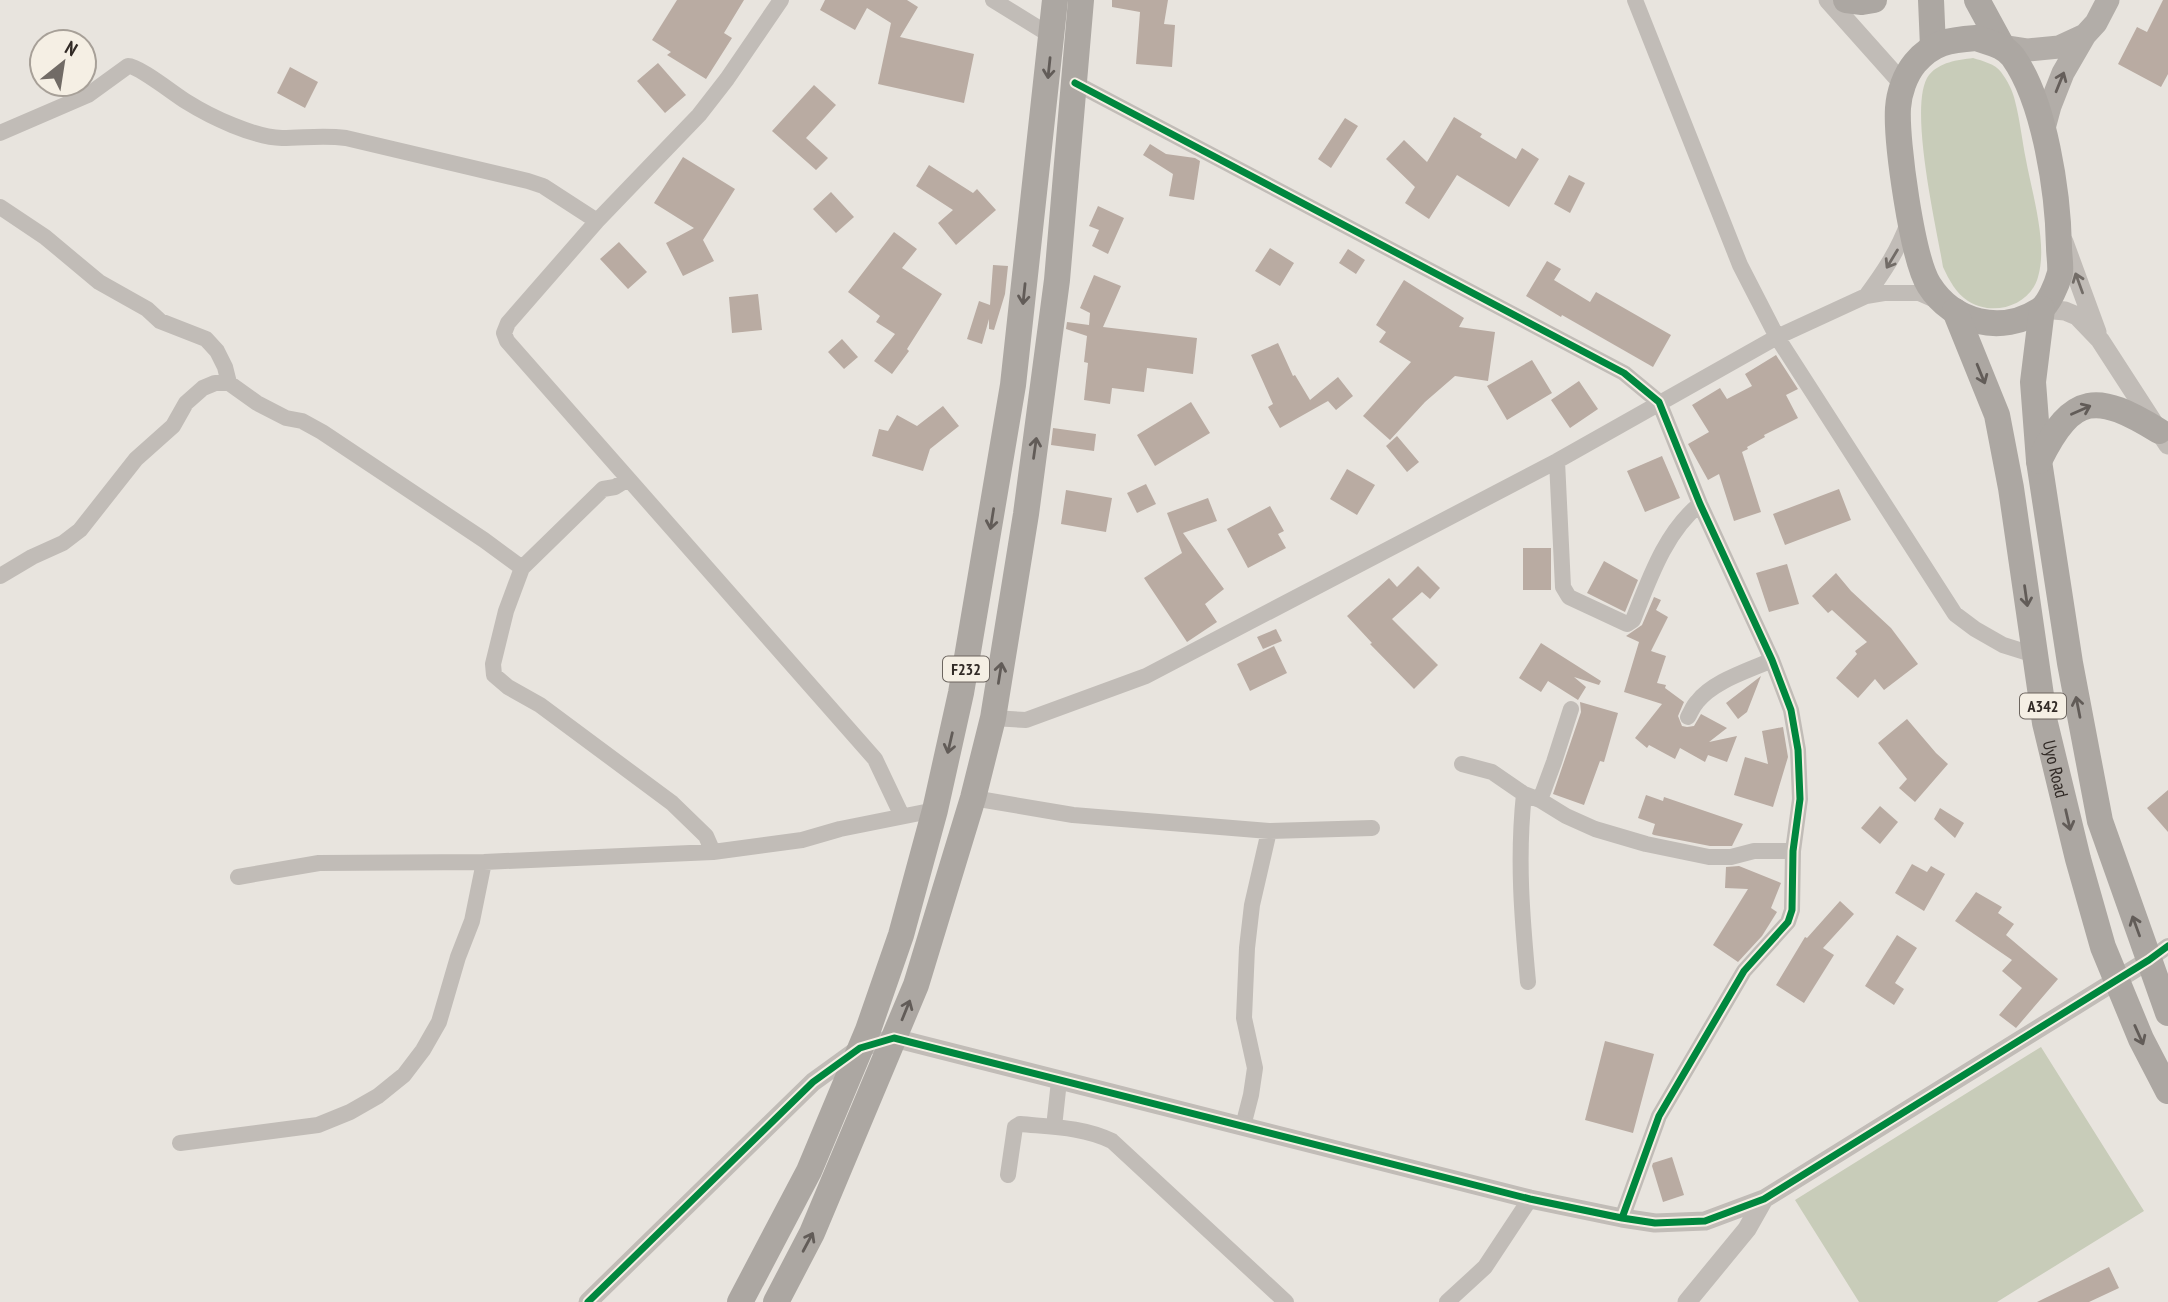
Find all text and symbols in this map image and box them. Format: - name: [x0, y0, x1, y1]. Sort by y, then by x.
- north arrow: [28, 28, 98, 98]
- text: N: [61, 35, 82, 61]
- one-way arrow: [1043, 56, 1056, 79]
- one-way arrow: [2054, 71, 2067, 93]
- one-way arrow: [1884, 249, 1898, 269]
- one-way arrow: [2072, 272, 2085, 294]
- one-way arrow: [1017, 282, 1030, 305]
- one-way arrow: [1976, 363, 1989, 384]
- one-way arrow: [2070, 403, 2091, 416]
- one-way arrow: [1028, 438, 1041, 460]
- one-way arrow: [985, 507, 998, 530]
- one-way arrow: [2020, 584, 2033, 607]
- road number: F232: [943, 656, 989, 682]
- one-way arrow: [994, 662, 1007, 685]
- road number: A342: [2020, 694, 2066, 719]
- one-way arrow: [2071, 696, 2085, 719]
- one-way arrow: [943, 731, 956, 754]
- street label: Uyo Road: [2038, 738, 2074, 800]
- one-way arrow: [2063, 808, 2076, 830]
- one-way arrow: [2129, 916, 2142, 938]
- one-way arrow: [900, 999, 913, 1021]
- one-way arrow: [2133, 1024, 2146, 1045]
- one-way arrow: [801, 1232, 815, 1253]

